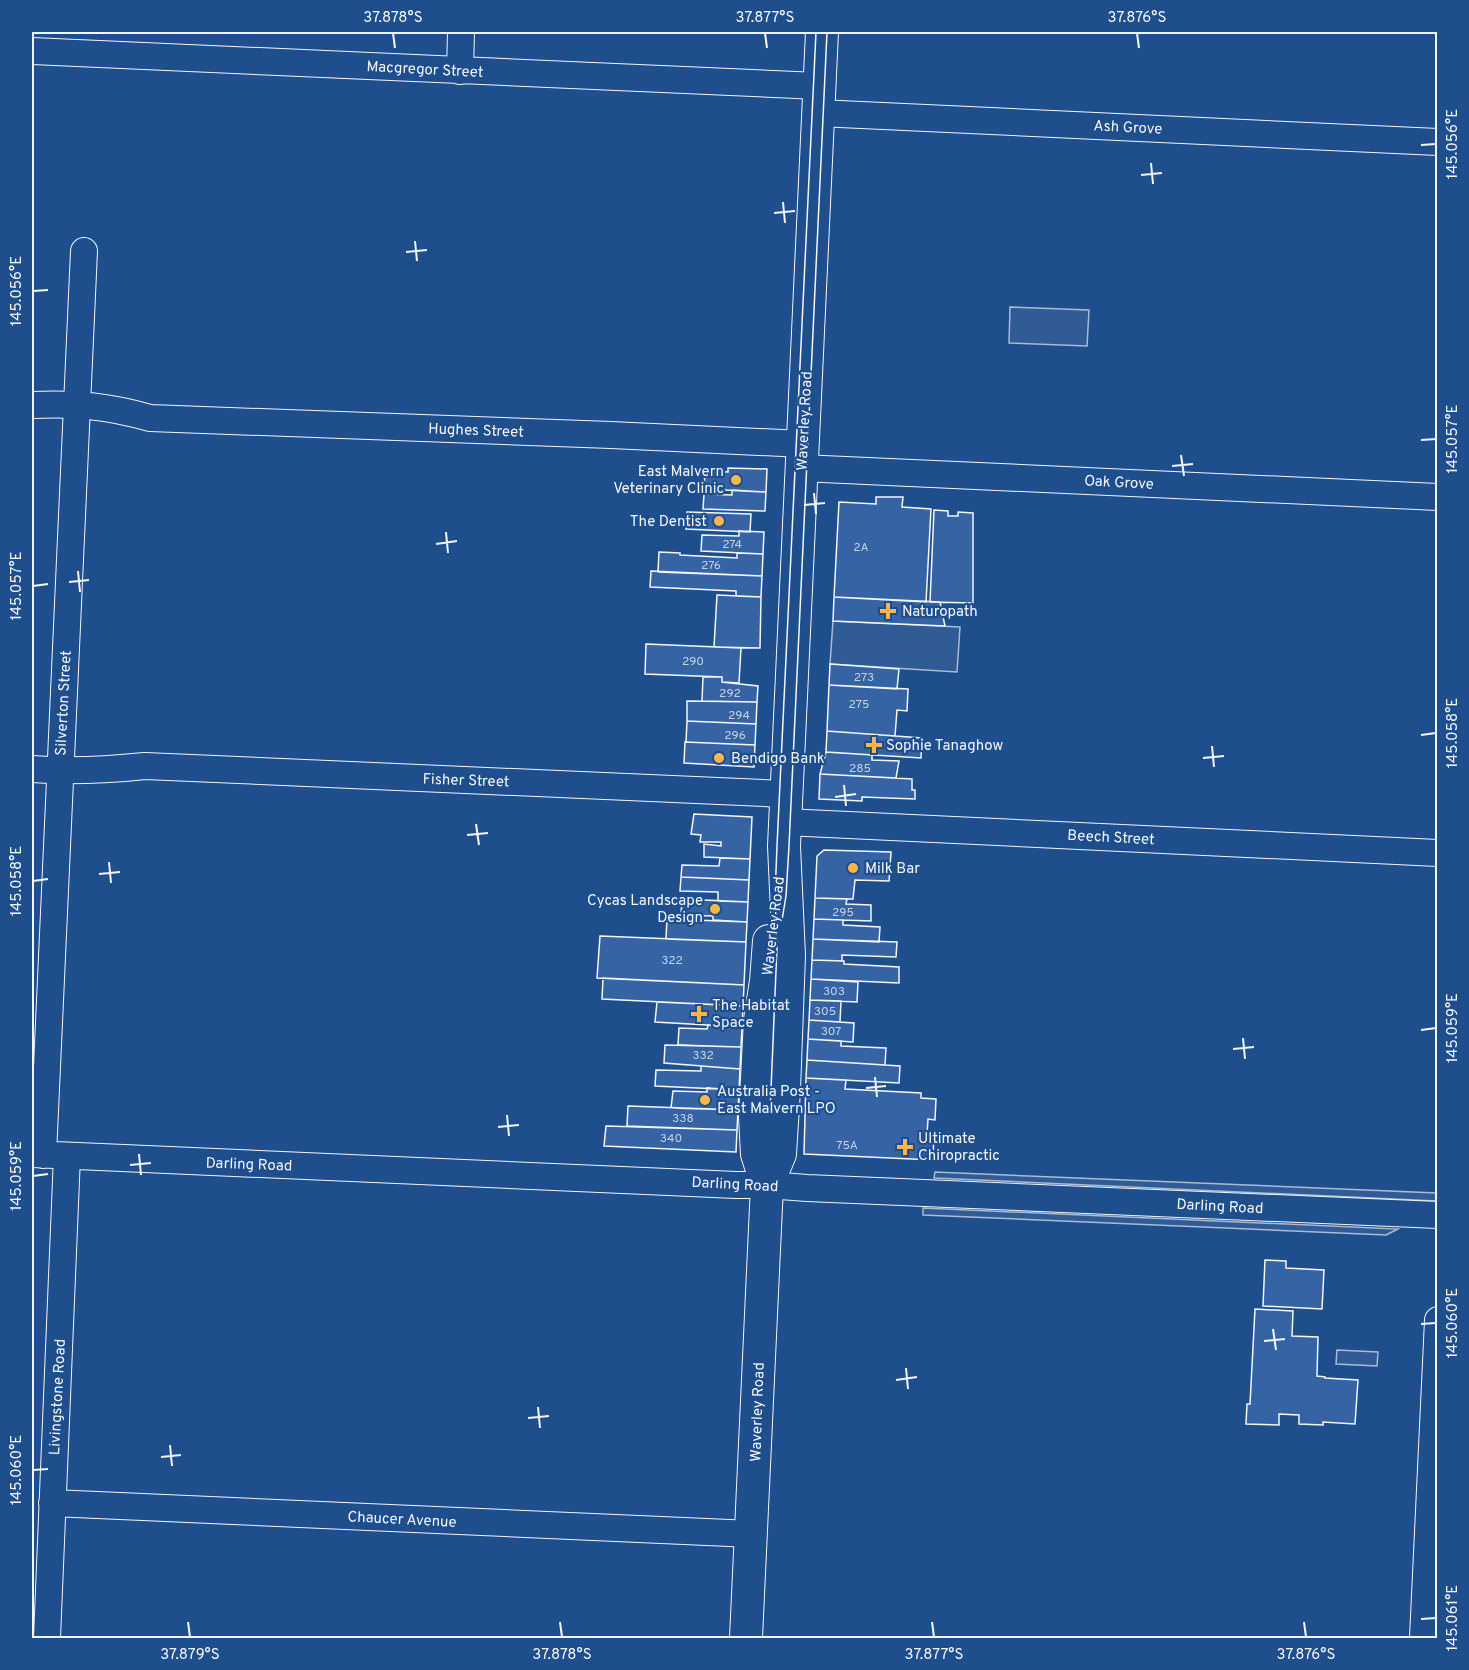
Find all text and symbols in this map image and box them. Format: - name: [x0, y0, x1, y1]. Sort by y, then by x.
- text: 37.878°S: [363, 9, 423, 28]
- text: 37.877°S: [736, 9, 794, 28]
- text: 37.876°S: [1108, 9, 1166, 28]
- street label: Macgregor Street: [366, 58, 484, 83]
- text: 145.056°E: [1444, 109, 1463, 179]
- street label: Ash Grove: [1093, 117, 1163, 140]
- text: 145.056°E: [8, 256, 27, 326]
- street label: Waverley Road: [793, 371, 818, 471]
- text: 145.057°E: [1444, 404, 1463, 474]
- street label: Hughes Street: [428, 420, 524, 443]
- place label: East Malvern Veterinary Clinic: [613, 463, 724, 499]
- street label: Oak Grove: [1084, 472, 1154, 495]
- marker: East Malvern Veterinary Clinic: [729, 473, 743, 487]
- place label: The Dentist: [630, 513, 707, 532]
- marker: The Dentist: [712, 514, 726, 528]
- house number: 274: [722, 537, 742, 553]
- house number: 2A: [853, 540, 869, 556]
- text: 145.057°E: [8, 551, 27, 621]
- house number: 276: [701, 558, 721, 574]
- marker: Naturopath: [879, 602, 897, 620]
- place label: Naturopath: [902, 603, 978, 622]
- street label: Silverton Street: [52, 650, 77, 756]
- house number: 290: [682, 654, 704, 670]
- house number: 273: [854, 670, 874, 686]
- house number: 292: [719, 686, 741, 702]
- house number: 275: [849, 697, 869, 713]
- text: 145.058°E: [1444, 698, 1463, 768]
- house number: 294: [728, 708, 750, 724]
- house number: 296: [724, 728, 746, 744]
- place label: Sophie Tanaghow: [886, 737, 1004, 756]
- marker: Sophie Tanaghow: [867, 738, 881, 752]
- place label: Bendigo Bank: [731, 750, 825, 769]
- marker: Bendigo Bank: [712, 751, 726, 765]
- house number: 285: [849, 761, 871, 777]
- street label: Fisher Street: [422, 770, 510, 793]
- street label: Beech Street: [1067, 827, 1155, 850]
- text: 145.058°E: [8, 846, 27, 916]
- place label: Milk Bar: [865, 860, 920, 879]
- marker: Milk Bar: [846, 861, 860, 875]
- street label: Waverley Road: [759, 876, 790, 977]
- place label: Cycas Landscape Design: [587, 892, 703, 928]
- marker: Cycas Landscape Design: [708, 902, 722, 916]
- house number: 295: [832, 905, 854, 921]
- house number: 322: [661, 953, 683, 969]
- house number: 303: [823, 984, 845, 1000]
- text: 145.059°E: [1444, 993, 1463, 1063]
- place label: The Habitat Space: [712, 997, 790, 1033]
- house number: 305: [814, 1004, 836, 1020]
- marker: The Habitat Space: [690, 1005, 708, 1023]
- house number: 307: [821, 1024, 841, 1040]
- house number: 332: [692, 1048, 714, 1064]
- place label: Australia Post - East Malvern LPO: [717, 1083, 836, 1119]
- marker: Australia Post - East Malvern LPO: [698, 1093, 712, 1107]
- house number: 338: [672, 1111, 694, 1127]
- place label: Ultimate Chiropractic: [918, 1130, 1000, 1166]
- house number: 340: [660, 1131, 682, 1147]
- house number: 75A: [836, 1138, 858, 1154]
- marker: Ultimate Chiropractic: [896, 1138, 914, 1156]
- text: 145.059°E: [8, 1141, 27, 1211]
- street label: Darling Road: [205, 1154, 293, 1177]
- street label: Darling Road: [691, 1174, 779, 1197]
- street label: Darling Road: [1176, 1196, 1264, 1219]
- text: 145.060°E: [1444, 1288, 1463, 1358]
- street label: Livingstone Road: [46, 1338, 71, 1456]
- street label: Waverley Road: [747, 1362, 770, 1462]
- text: 145.060°E: [8, 1435, 27, 1505]
- street label: Chaucer Avenue: [347, 1508, 457, 1533]
- text: 145.061°E: [1444, 1585, 1463, 1651]
- text: 37.879°S: [160, 1646, 220, 1665]
- text: 37.878°S: [532, 1646, 592, 1665]
- text: 37.877°S: [905, 1646, 963, 1665]
- text: 37.876°S: [1277, 1646, 1335, 1665]

